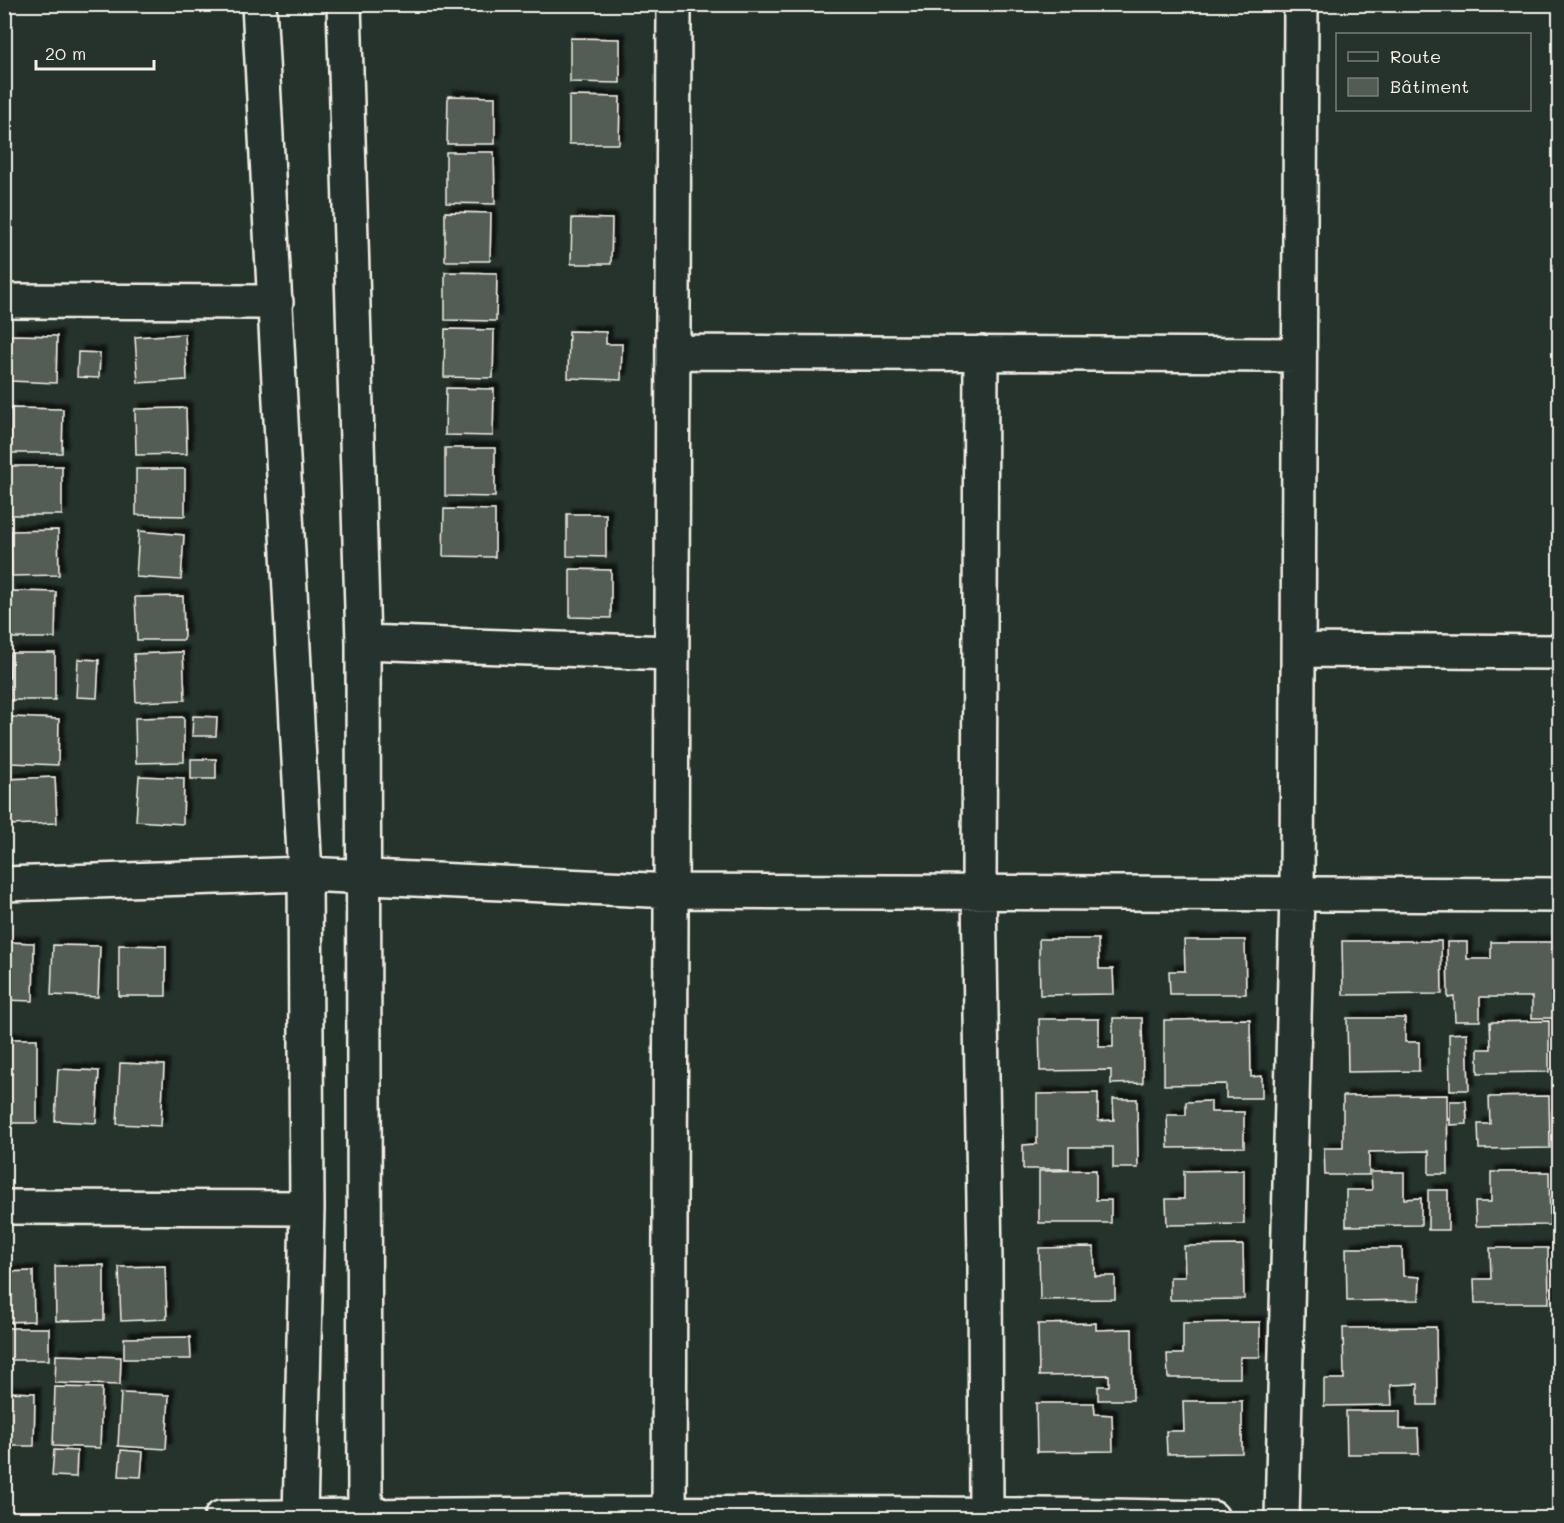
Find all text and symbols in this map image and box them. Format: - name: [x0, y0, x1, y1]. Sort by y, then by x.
- scale bar: [36, 33, 154, 71]
- legend: [1336, 33, 1531, 111]
- text: 20 m: [45, 41, 86, 65]
- text: Route: [1390, 44, 1441, 68]
- text: Bâtiment: [1390, 74, 1469, 98]

